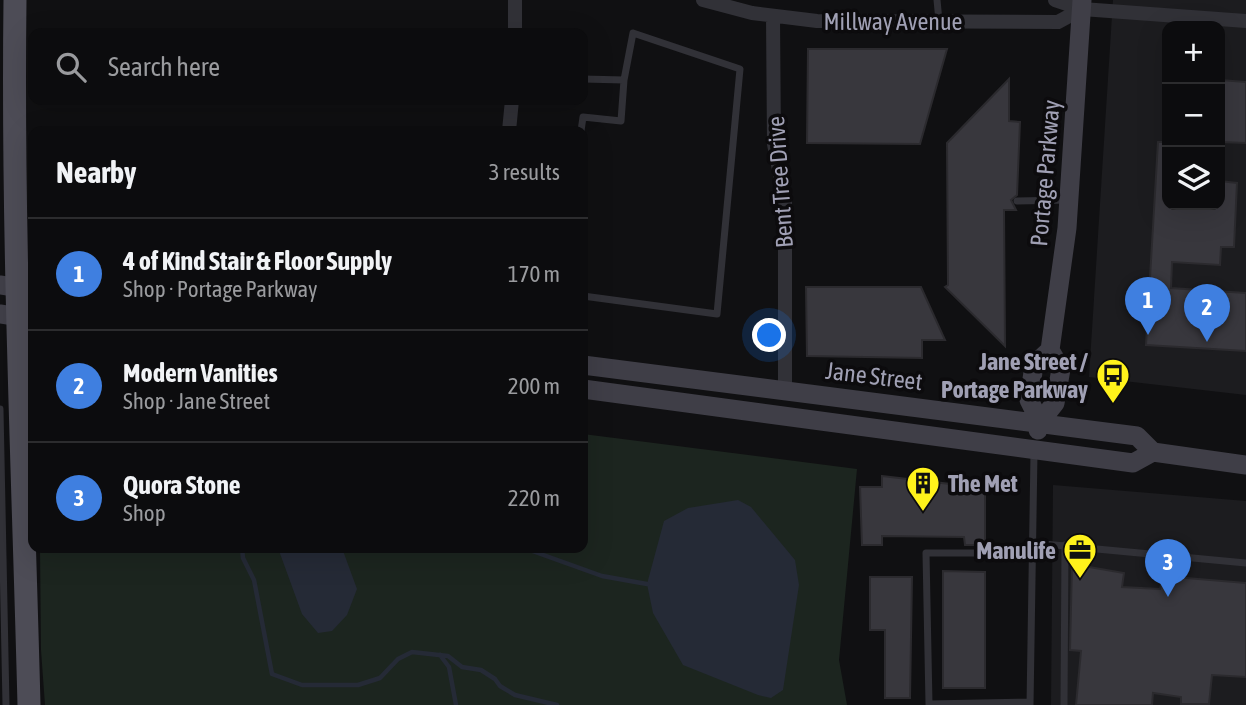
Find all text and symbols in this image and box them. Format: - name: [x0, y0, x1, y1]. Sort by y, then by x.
- street label: Millway Avenue: [824, 8, 962, 35]
- map controls: [1162, 21, 1225, 210]
- button: +: [1162, 21, 1225, 84]
- search box: [28, 28, 588, 105]
- icon: search: [52, 48, 90, 86]
- text: Search here: [108, 52, 220, 82]
- button: −: [1162, 84, 1225, 147]
- street label: Portage Parkway: [1025, 99, 1065, 247]
- street label: Bent Tree Drive: [762, 115, 798, 249]
- button: layers: [1162, 147, 1225, 210]
- text: Nearby: [56, 155, 136, 189]
- text: 3 results: [489, 159, 560, 185]
- text: 4 of Kind Stair & Floor Supply: [123, 246, 392, 276]
- text: 1: [74, 261, 84, 287]
- text: 170 m: [508, 261, 560, 287]
- text: Shop · Portage Parkway: [123, 276, 318, 302]
- pin: 1: [1125, 277, 1171, 335]
- pin: 2: [1184, 284, 1230, 342]
- your location: [752, 318, 786, 352]
- place label: Jane Street / Portage Parkway: [941, 348, 1089, 403]
- bus stop icon: Jane Street / Portage Parkway: [1094, 356, 1132, 405]
- street label: Jane Street: [824, 357, 924, 395]
- text: Modern Vanities: [123, 358, 278, 388]
- text: 2: [74, 373, 84, 399]
- text: 200 m: [508, 373, 560, 399]
- text: Shop · Jane Street: [123, 388, 270, 414]
- building icon: The Met: [904, 464, 942, 513]
- text: Quora Stone: [123, 470, 241, 500]
- place label: The Met: [948, 470, 1018, 497]
- text: 3: [74, 485, 84, 511]
- text: 220 m: [508, 485, 560, 511]
- text: Shop: [123, 500, 166, 526]
- office icon: Manulife: [1061, 531, 1099, 580]
- place label: Manulife: [976, 537, 1056, 564]
- pin: 3: [1145, 539, 1191, 597]

